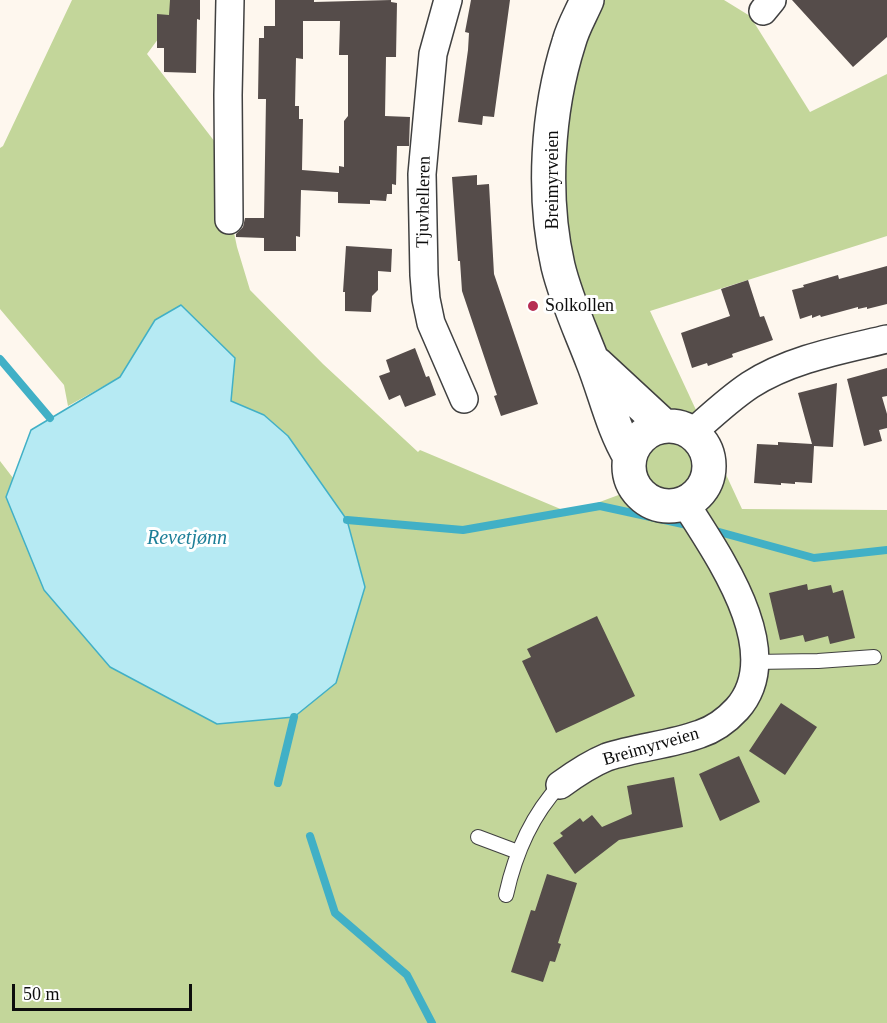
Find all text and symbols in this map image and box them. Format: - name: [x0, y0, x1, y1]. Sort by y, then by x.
- street label: Breimyrveien: [542, 131, 564, 229]
- street label: Tjuvhelleren: [412, 156, 436, 248]
- place label: Solkollen: [545, 295, 614, 317]
- marker: Solkollen: [526, 299, 540, 313]
- water label: Revetjønn: [147, 527, 227, 551]
- street label: Breimyrveien: [600, 723, 702, 771]
- scale bar: [15, 972, 195, 1010]
- text: 50 m: [23, 984, 60, 1004]

